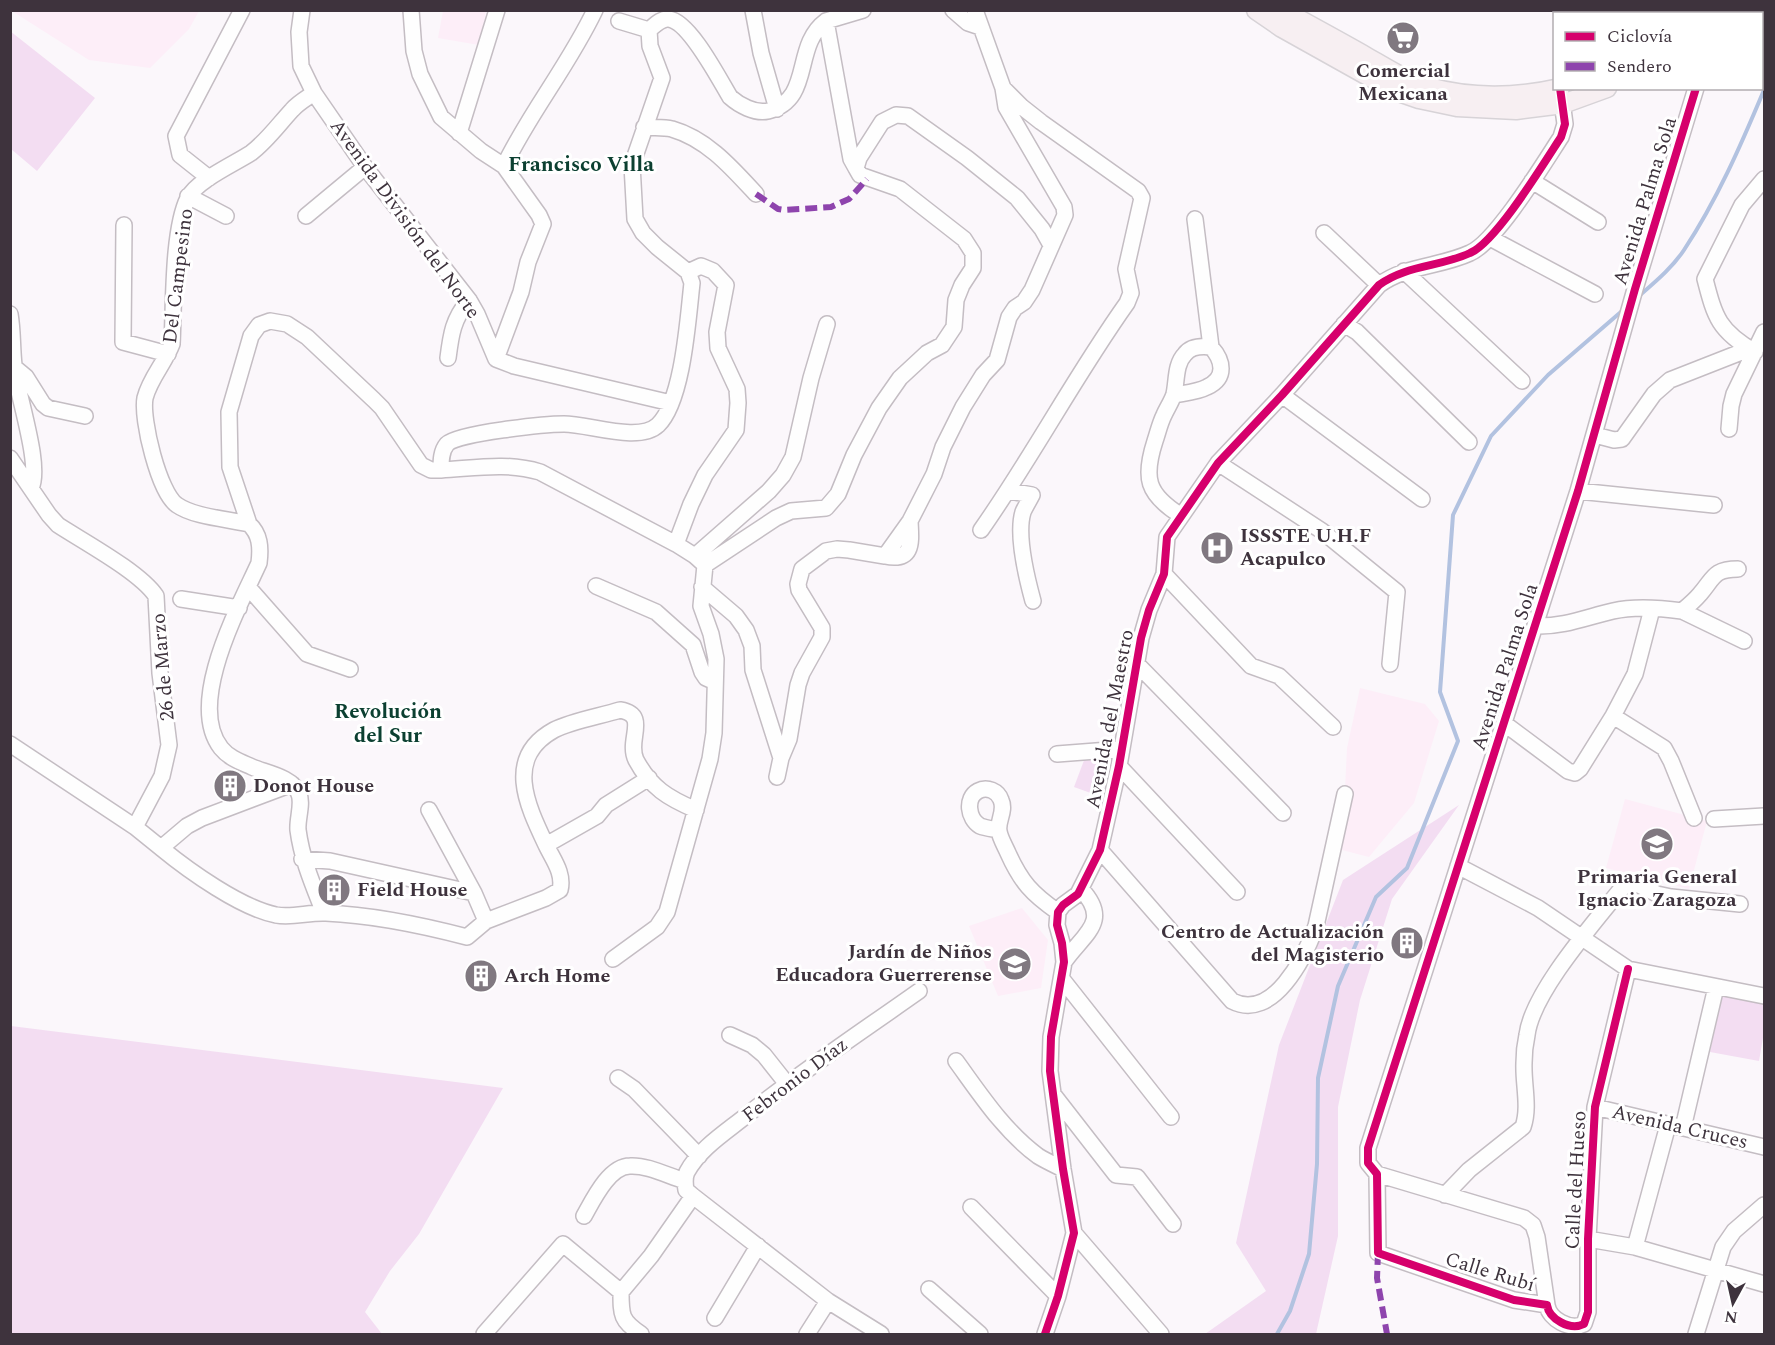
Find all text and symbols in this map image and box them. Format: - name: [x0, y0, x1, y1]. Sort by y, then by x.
- legend: [1553, 12, 1763, 90]
- supermarket icon: Comercial Mexicana: [1385, 20, 1421, 56]
- text: Ciclovía: [1607, 23, 1673, 50]
- text: Sendero: [1607, 53, 1672, 80]
- place label: Comercial Mexicana: [1356, 56, 1450, 109]
- street label: Avenida División del Norte: [322, 113, 488, 325]
- street label: Avenida Palma Sola: [1605, 113, 1685, 289]
- district label: Francisco Villa: [508, 149, 654, 181]
- street label: Del Campesino: [155, 207, 201, 345]
- place label: ISSSTE U.H.F Acapulco: [1240, 521, 1371, 574]
- hospital icon: ISSSTE U.H.F Acapulco: [1199, 530, 1235, 566]
- street label: Avenida Palma Sola: [1464, 579, 1546, 755]
- street label: 26 de Marzo: [143, 612, 183, 722]
- street label: Avenida del Maestro: [1078, 627, 1142, 811]
- district label: Revolución del Sur: [334, 696, 442, 752]
- building icon: Donot House: [212, 768, 248, 804]
- place label: Donot House: [253, 771, 374, 801]
- school or university icon: Primaria General Ignacio Zaragoza: [1639, 826, 1675, 862]
- place label: Primaria General Ignacio Zaragoza: [1577, 862, 1737, 915]
- building icon: Field House: [316, 872, 352, 908]
- place label: Field House: [357, 875, 467, 905]
- place label: Centro de Actualización del Magisterio: [1161, 917, 1384, 970]
- building icon: Centro de Actualización del Magisterio: [1389, 925, 1425, 961]
- place label: Jardín de Niños Educadora Guerrerense: [775, 937, 992, 990]
- school or university icon: Jardín de Niños Educadora Guerrerense: [997, 946, 1033, 982]
- building icon: Arch Home: [463, 958, 499, 994]
- place label: Arch Home: [504, 961, 611, 991]
- street label: Febronio Díaz: [736, 1030, 854, 1130]
- street label: Avenida Cruces: [1609, 1097, 1751, 1157]
- street label: Calle del Hueso: [1557, 1110, 1595, 1250]
- street label: Calle Rubí: [1441, 1244, 1539, 1300]
- north arrow: [1703, 1273, 1763, 1333]
- text: N: [1723, 1304, 1739, 1330]

